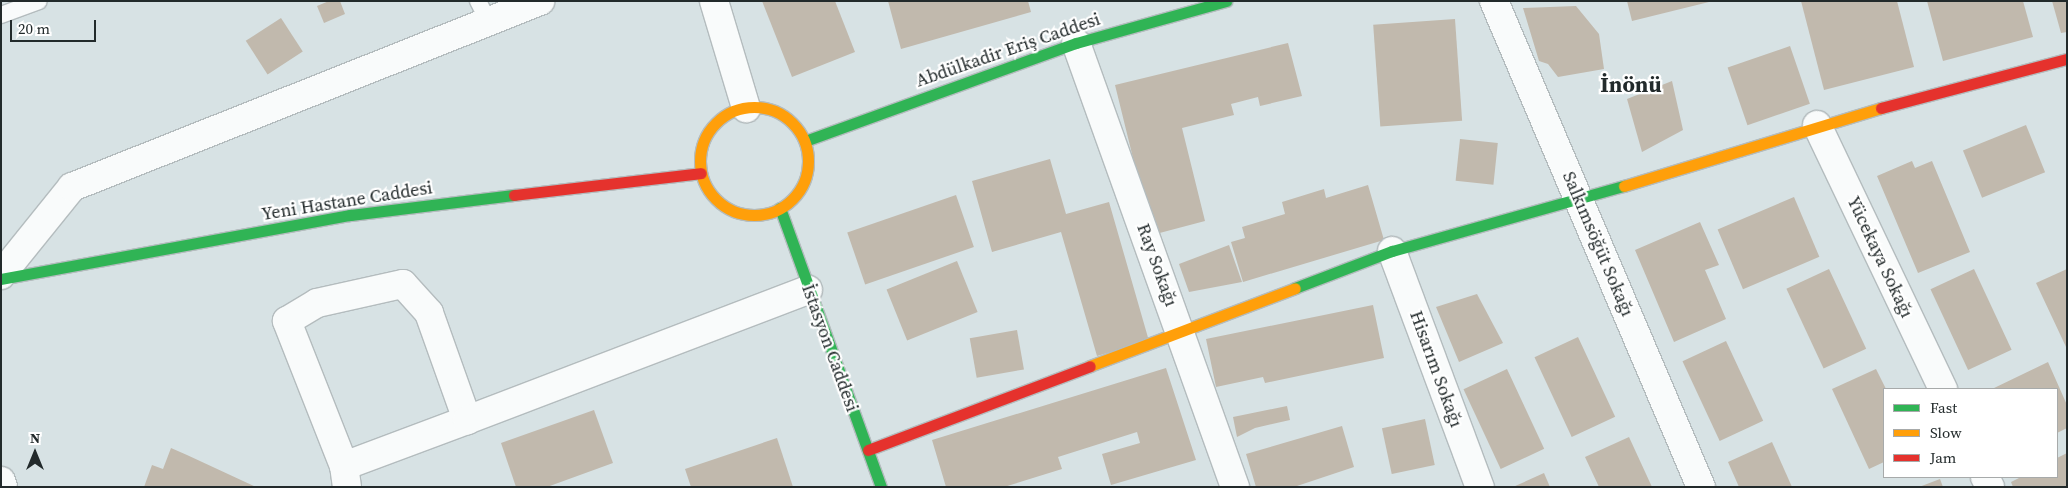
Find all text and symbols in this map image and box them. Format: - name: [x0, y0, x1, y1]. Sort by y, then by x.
- street label: Abdülkadir Eriş Caddesi: [913, 8, 1103, 92]
- scale bar: [12, 10, 99, 42]
- text: 20 m: [18, 18, 50, 39]
- district label: İnönü: [1600, 72, 1662, 98]
- street label: Salkımsöğüt Sokağı: [1558, 168, 1638, 320]
- street label: Yeni Hastane Caddesi: [260, 177, 434, 225]
- street label: Yücekaya Sokağı: [1842, 193, 1918, 321]
- street label: Ray Sokağı: [1132, 221, 1182, 309]
- street label: İstasyon Caddesi: [797, 281, 863, 415]
- street label: Hisarım Sokağı: [1405, 308, 1467, 430]
- legend: [1883, 388, 2058, 478]
- text: Fast: [1930, 397, 1957, 418]
- text: Slow: [1930, 422, 1962, 443]
- north arrow: [10, 428, 60, 478]
- text: N: [30, 428, 40, 448]
- text: Jam: [1930, 447, 1956, 468]

